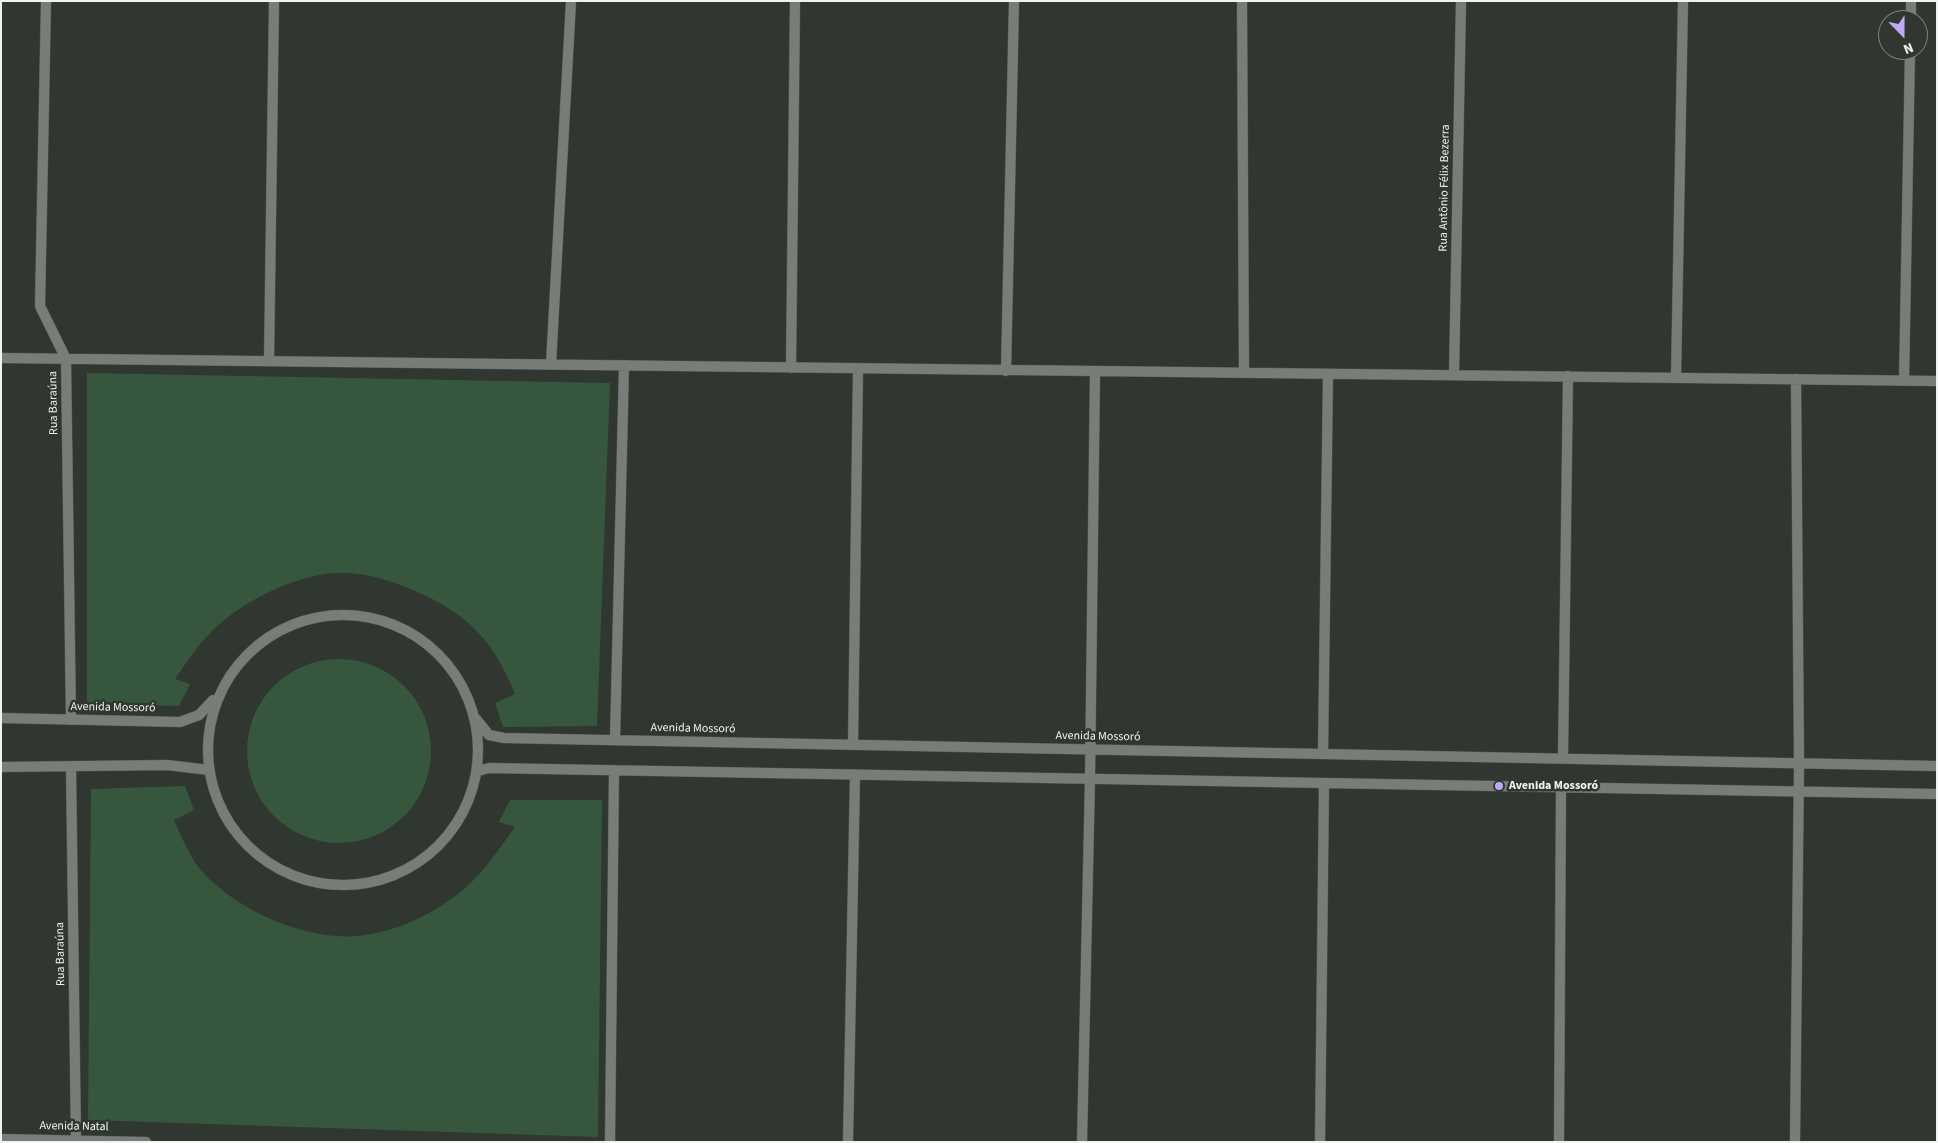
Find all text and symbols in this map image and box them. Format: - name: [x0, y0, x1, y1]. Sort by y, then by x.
- north arrow: [1878, 10, 1928, 60]
- text: N: [1900, 37, 1916, 59]
- street label: Rua Antônio Félix Bezerra: [1437, 124, 1453, 252]
- street label: Rua Baraúna: [46, 371, 62, 435]
- street label: Avenida Mossoró: [70, 700, 156, 716]
- street label: Avenida Mossoró: [650, 721, 736, 737]
- street label: Avenida Mossoró: [1055, 729, 1141, 745]
- place label: Avenida Mossoró: [1509, 779, 1598, 793]
- marker: Avenida Mossoró: [1493, 780, 1505, 792]
- street label: Rua Baraúna: [53, 922, 69, 986]
- street label: Avenida Natal: [39, 1119, 109, 1135]

